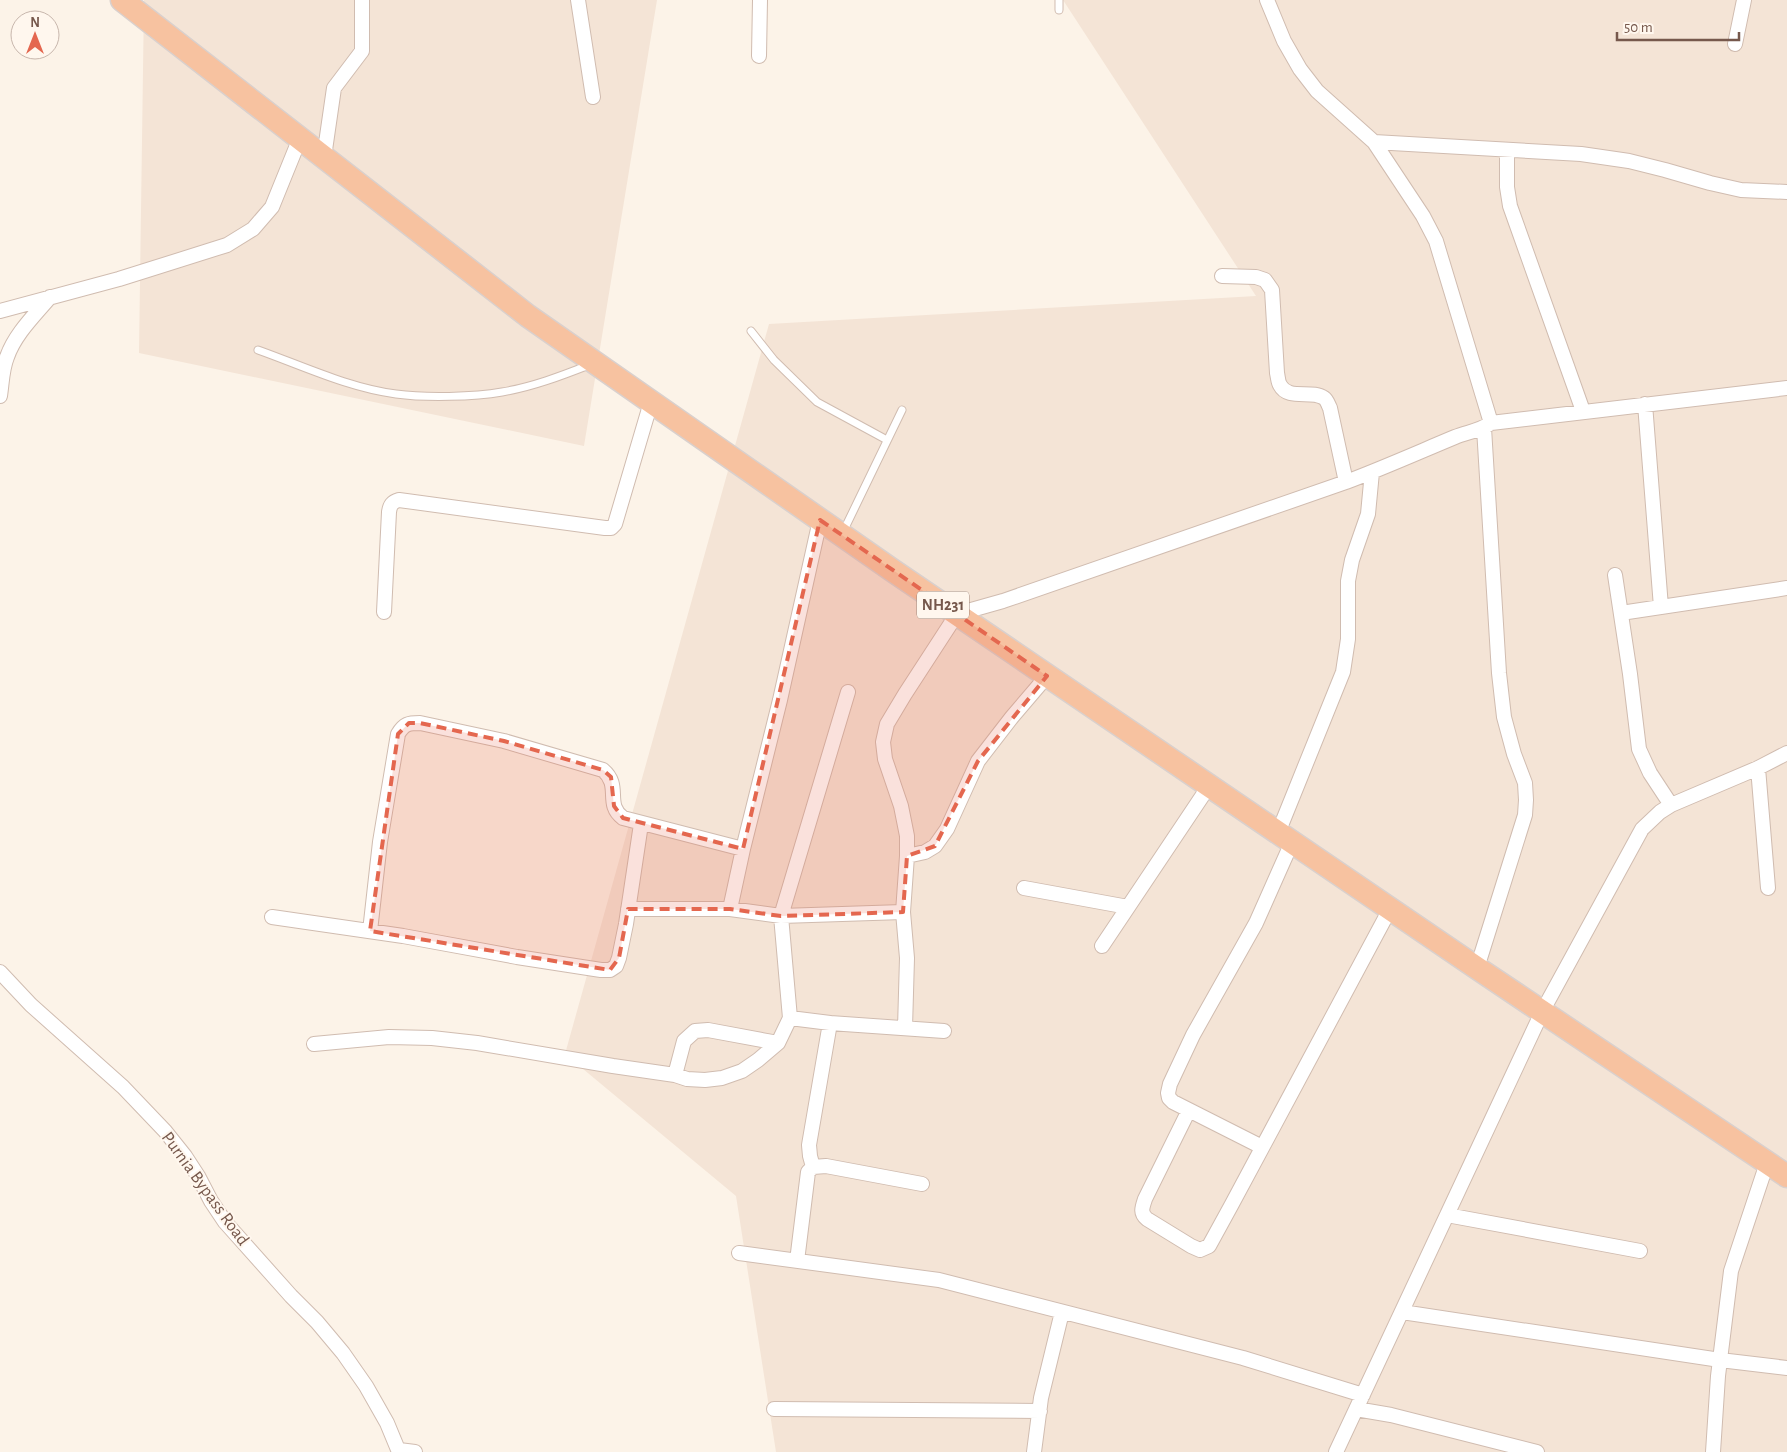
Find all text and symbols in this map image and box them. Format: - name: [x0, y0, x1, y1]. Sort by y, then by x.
- north arrow: [10, 10, 60, 60]
- scale bar: [1617, 10, 1740, 42]
- text: N: [30, 16, 40, 30]
- text: 50 m: [1624, 20, 1653, 35]
- road number: NH231: [917, 592, 969, 618]
- street label: Purnia Bypass Road: [158, 1129, 252, 1249]

